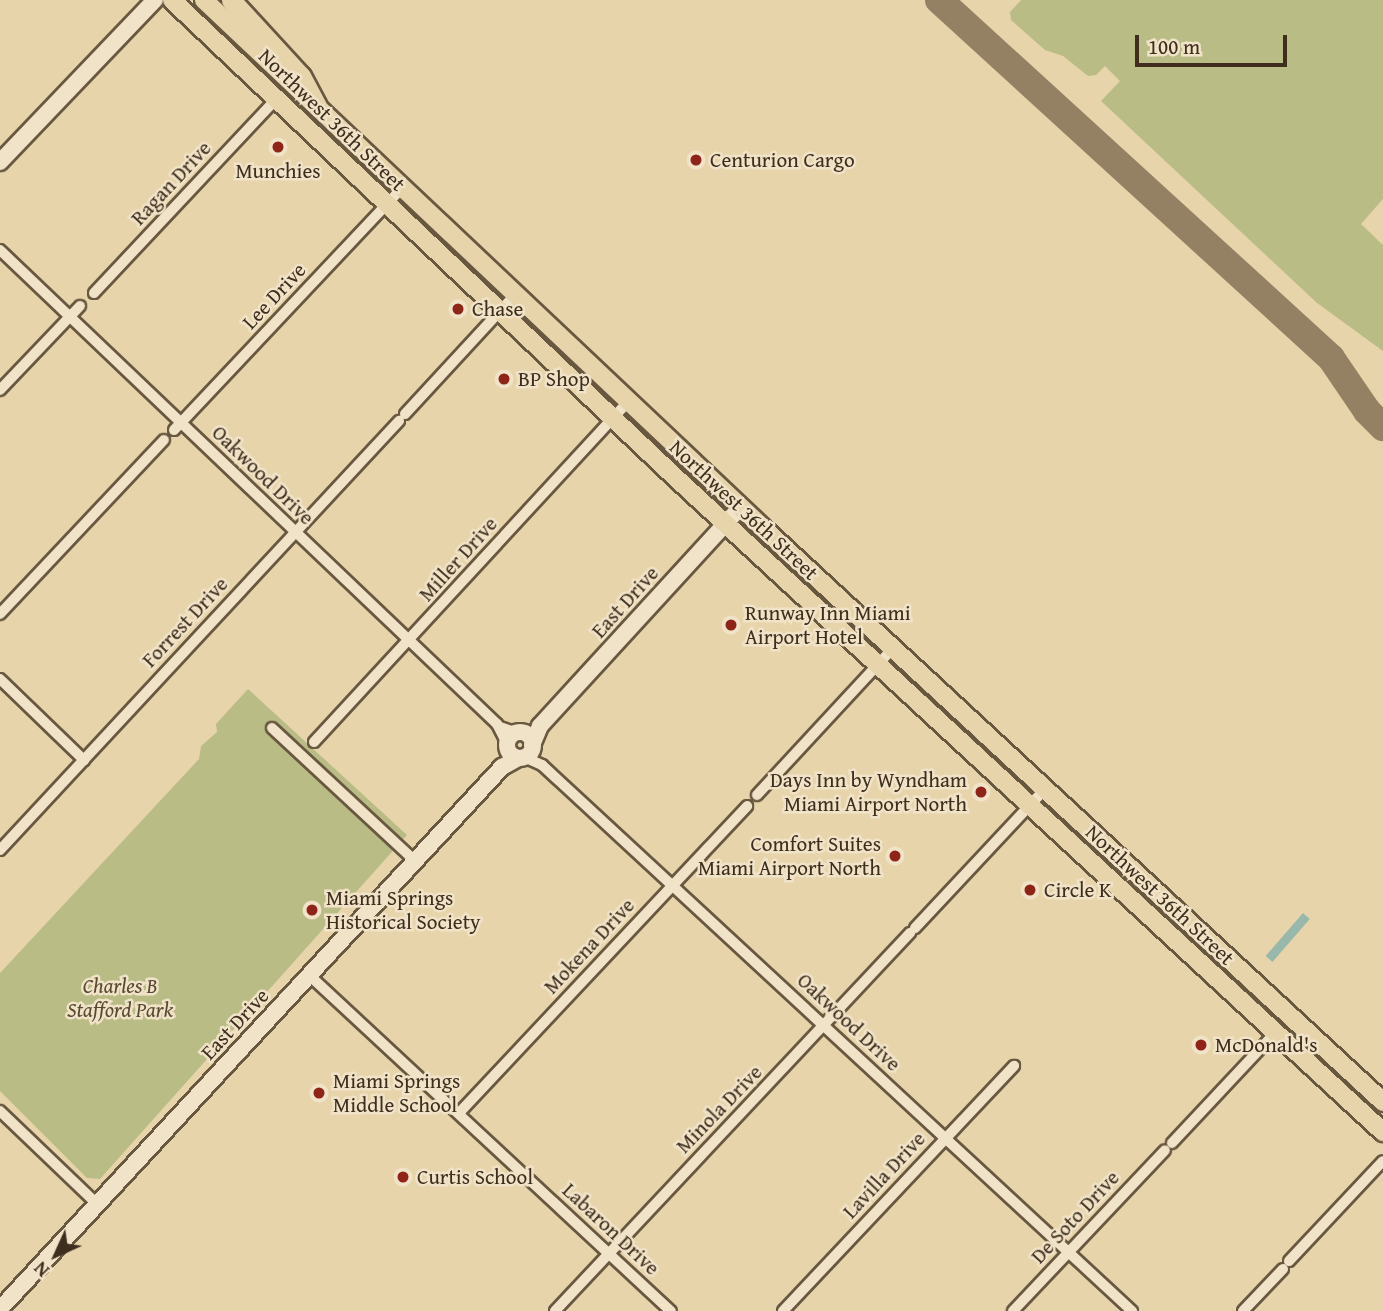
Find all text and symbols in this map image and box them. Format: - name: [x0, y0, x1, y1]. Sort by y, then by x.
- scale bar: [1138, 21, 1290, 65]
- text: 100 m: [1148, 31, 1200, 62]
- street label: Northwest 36th Street: [253, 43, 411, 197]
- street label: Ragan Drive: [126, 136, 216, 230]
- marker: Munchies: [270, 139, 286, 155]
- place label: Centurion Cargo: [710, 147, 855, 173]
- marker: Centurion Cargo: [688, 152, 704, 168]
- place label: Munchies: [235, 158, 321, 184]
- street label: Lee Drive: [237, 258, 311, 334]
- place label: Chase: [472, 296, 523, 322]
- marker: Chase: [450, 301, 466, 317]
- place label: BP Shop: [518, 366, 590, 392]
- marker: BP Shop: [496, 371, 512, 387]
- street label: Oakwood Drive: [207, 420, 319, 530]
- street label: Northwest 36th Street: [664, 435, 824, 585]
- street label: Miller Drive: [413, 511, 503, 607]
- street label: East Drive: [586, 561, 664, 643]
- street label: Forrest Drive: [137, 572, 233, 672]
- place label: Runway Inn Miami Airport Hotel: [745, 600, 911, 650]
- marker: Runway Inn Miami Airport Hotel: [723, 617, 739, 633]
- place label: Days Inn by Wyndham Miami Airport North: [770, 767, 967, 817]
- marker: Days Inn by Wyndham Miami Airport North: [973, 784, 989, 800]
- street label: Northwest 36th Street: [1080, 820, 1240, 970]
- place label: Comfort Suites Miami Airport North: [698, 831, 881, 881]
- marker: Comfort Suites Miami Airport North: [887, 848, 903, 864]
- place label: Circle K: [1044, 877, 1111, 903]
- marker: Circle K: [1022, 882, 1038, 898]
- place label: Miami Springs Historical Society: [326, 885, 481, 935]
- street label: Mokena Drive: [538, 893, 640, 999]
- marker: Miami Springs Historical Society: [304, 902, 320, 918]
- street label: Oakwood Drive: [792, 968, 906, 1076]
- park label: Charles B Stafford Park: [67, 973, 173, 1023]
- street label: East Drive: [196, 983, 274, 1065]
- place label: McDonald's: [1215, 1032, 1318, 1058]
- marker: McDonald's: [1193, 1037, 1209, 1053]
- street label: Minola Drive: [671, 1060, 767, 1158]
- place label: Miami Springs Middle School: [333, 1068, 460, 1118]
- marker: Miami Springs Middle School: [311, 1085, 327, 1101]
- street label: Lavilla Drive: [837, 1126, 931, 1224]
- place label: Curtis School: [417, 1164, 533, 1190]
- street label: De Soto Drive: [1026, 1165, 1124, 1269]
- marker: Curtis School: [395, 1169, 411, 1185]
- street label: Labaron Drive: [557, 1178, 665, 1280]
- north arrow: [21, 1220, 91, 1290]
- text: N: [27, 1255, 56, 1284]

